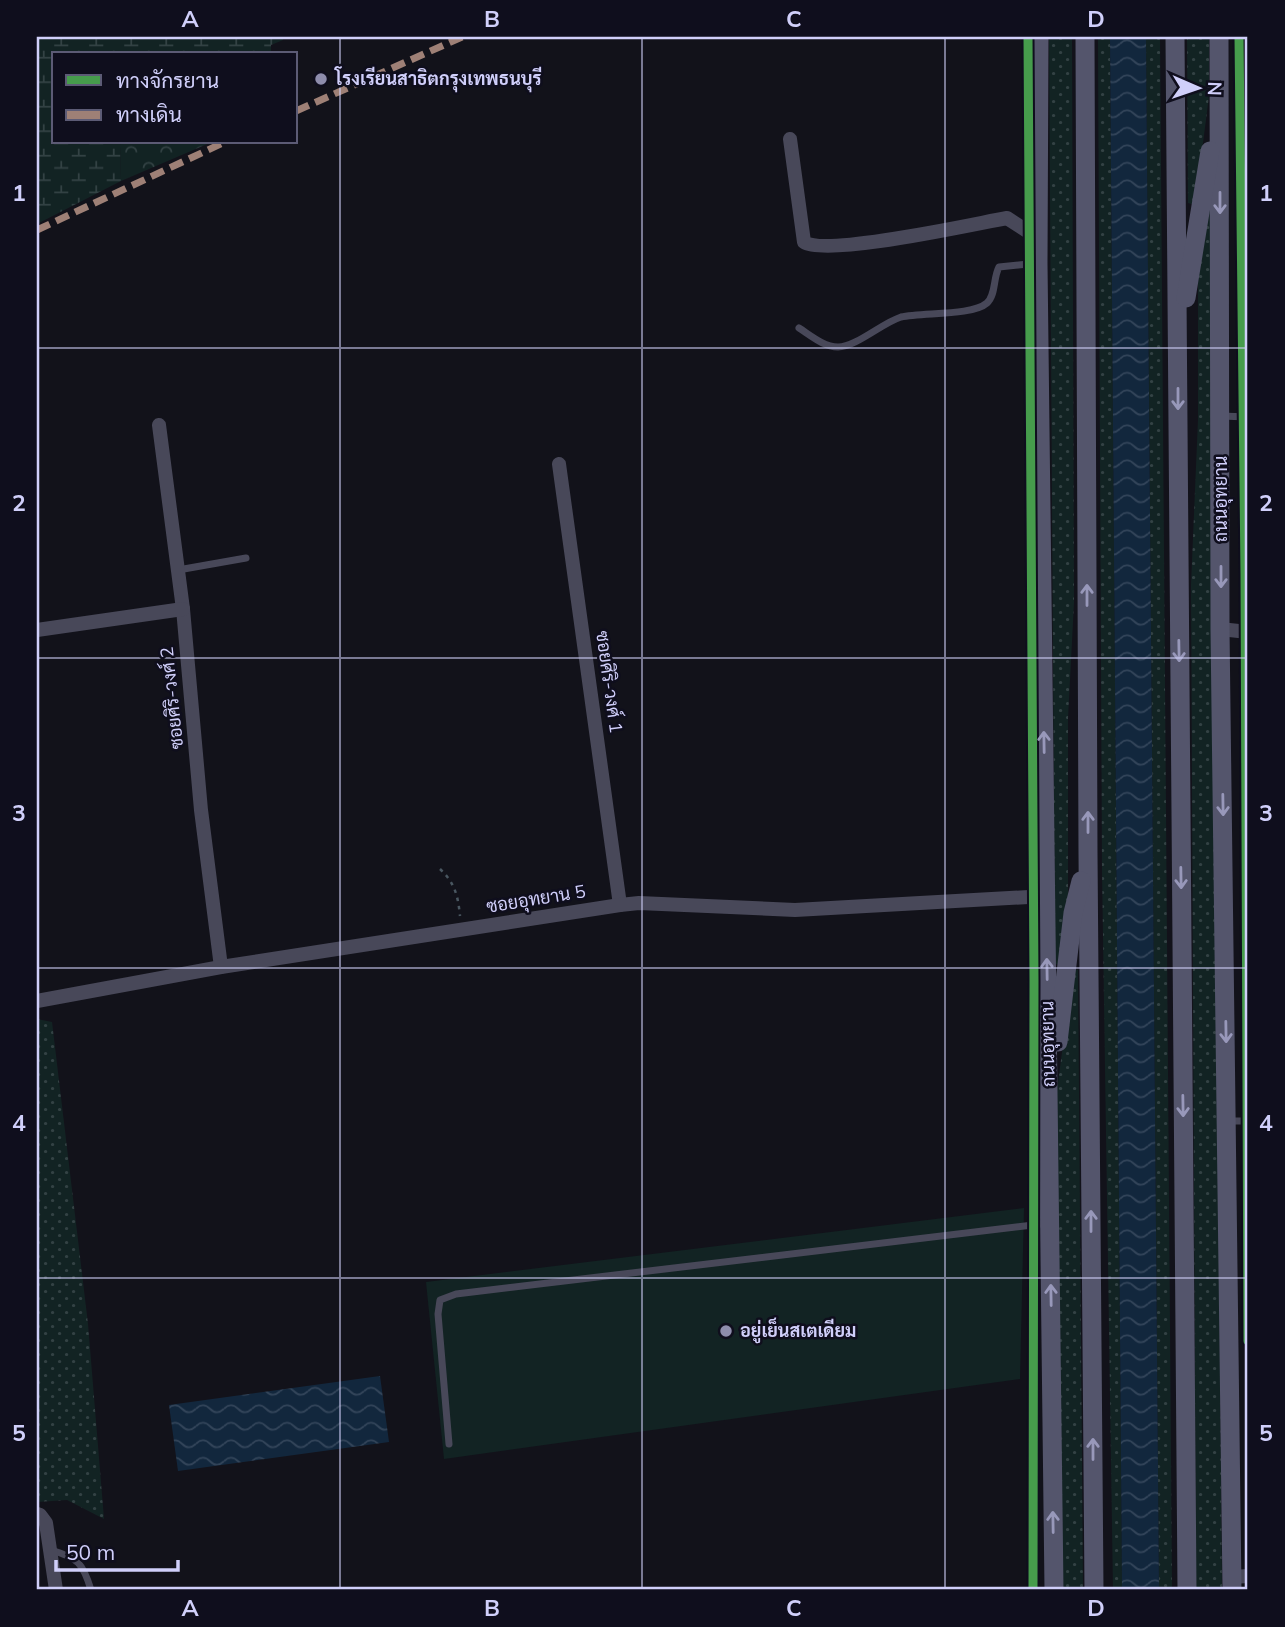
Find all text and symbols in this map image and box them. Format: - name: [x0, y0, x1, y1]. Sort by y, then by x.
- text: A: [181, 4, 199, 33]
- text: B: [484, 4, 500, 33]
- text: C: [786, 4, 802, 33]
- text: D: [1087, 4, 1105, 33]
- legend: [52, 52, 298, 144]
- north arrow: [1162, 52, 1232, 122]
- place label: โรงเรียนสาธิตกรุงเทพธนบุรี: [334, 66, 542, 93]
- text: ทางจักรยาน: [116, 67, 219, 93]
- marker: โรงเรียนสาธิตกรุงเทพธนบุรี: [313, 71, 329, 87]
- text: N: [1203, 81, 1227, 96]
- text: ทางเดิน: [116, 101, 182, 127]
- text: 1: [12, 178, 26, 207]
- text: 1: [1259, 178, 1273, 207]
- one-way arrow: [1213, 191, 1227, 214]
- one-way arrow: [1171, 387, 1185, 410]
- street label: ถนนอุทยาน: [1209, 456, 1233, 542]
- text: 2: [12, 488, 26, 517]
- text: 2: [1259, 488, 1273, 517]
- one-way arrow: [1214, 566, 1228, 589]
- one-way arrow: [1080, 583, 1094, 606]
- street label: ซอยศิริ-วงศ์ 1: [591, 629, 629, 734]
- one-way arrow: [1172, 639, 1186, 662]
- street label: ซอยศิริ-วงศ์ 2: [154, 646, 188, 751]
- one-way arrow: [1037, 730, 1051, 753]
- one-way arrow: [1216, 793, 1229, 816]
- text: 3: [12, 798, 26, 827]
- text: 3: [1259, 798, 1273, 827]
- one-way arrow: [1081, 811, 1095, 834]
- one-way arrow: [1174, 867, 1188, 890]
- street label: ซอยอุทยาน 5: [485, 879, 588, 919]
- one-way arrow: [1040, 958, 1054, 981]
- street label: ถนนอุทยาน: [1035, 1001, 1061, 1087]
- one-way arrow: [1219, 1021, 1232, 1044]
- one-way arrow: [1176, 1094, 1190, 1117]
- text: 4: [12, 1108, 26, 1137]
- text: 4: [1259, 1108, 1273, 1137]
- one-way arrow: [1084, 1210, 1098, 1233]
- one-way arrow: [1044, 1283, 1058, 1306]
- place label: อยู่เย็นสเตเดียม: [740, 1317, 856, 1344]
- marker: อยู่เย็นสเตเดียม: [718, 1323, 734, 1339]
- text: 5: [12, 1418, 26, 1447]
- text: 5: [1259, 1418, 1273, 1447]
- one-way arrow: [1086, 1437, 1100, 1460]
- one-way arrow: [1047, 1511, 1060, 1534]
- scale bar: [56, 1529, 178, 1573]
- text: 50 m: [66, 1539, 115, 1565]
- text: A: [181, 1593, 199, 1622]
- text: B: [484, 1593, 500, 1622]
- text: C: [786, 1593, 802, 1622]
- text: D: [1087, 1593, 1105, 1622]

